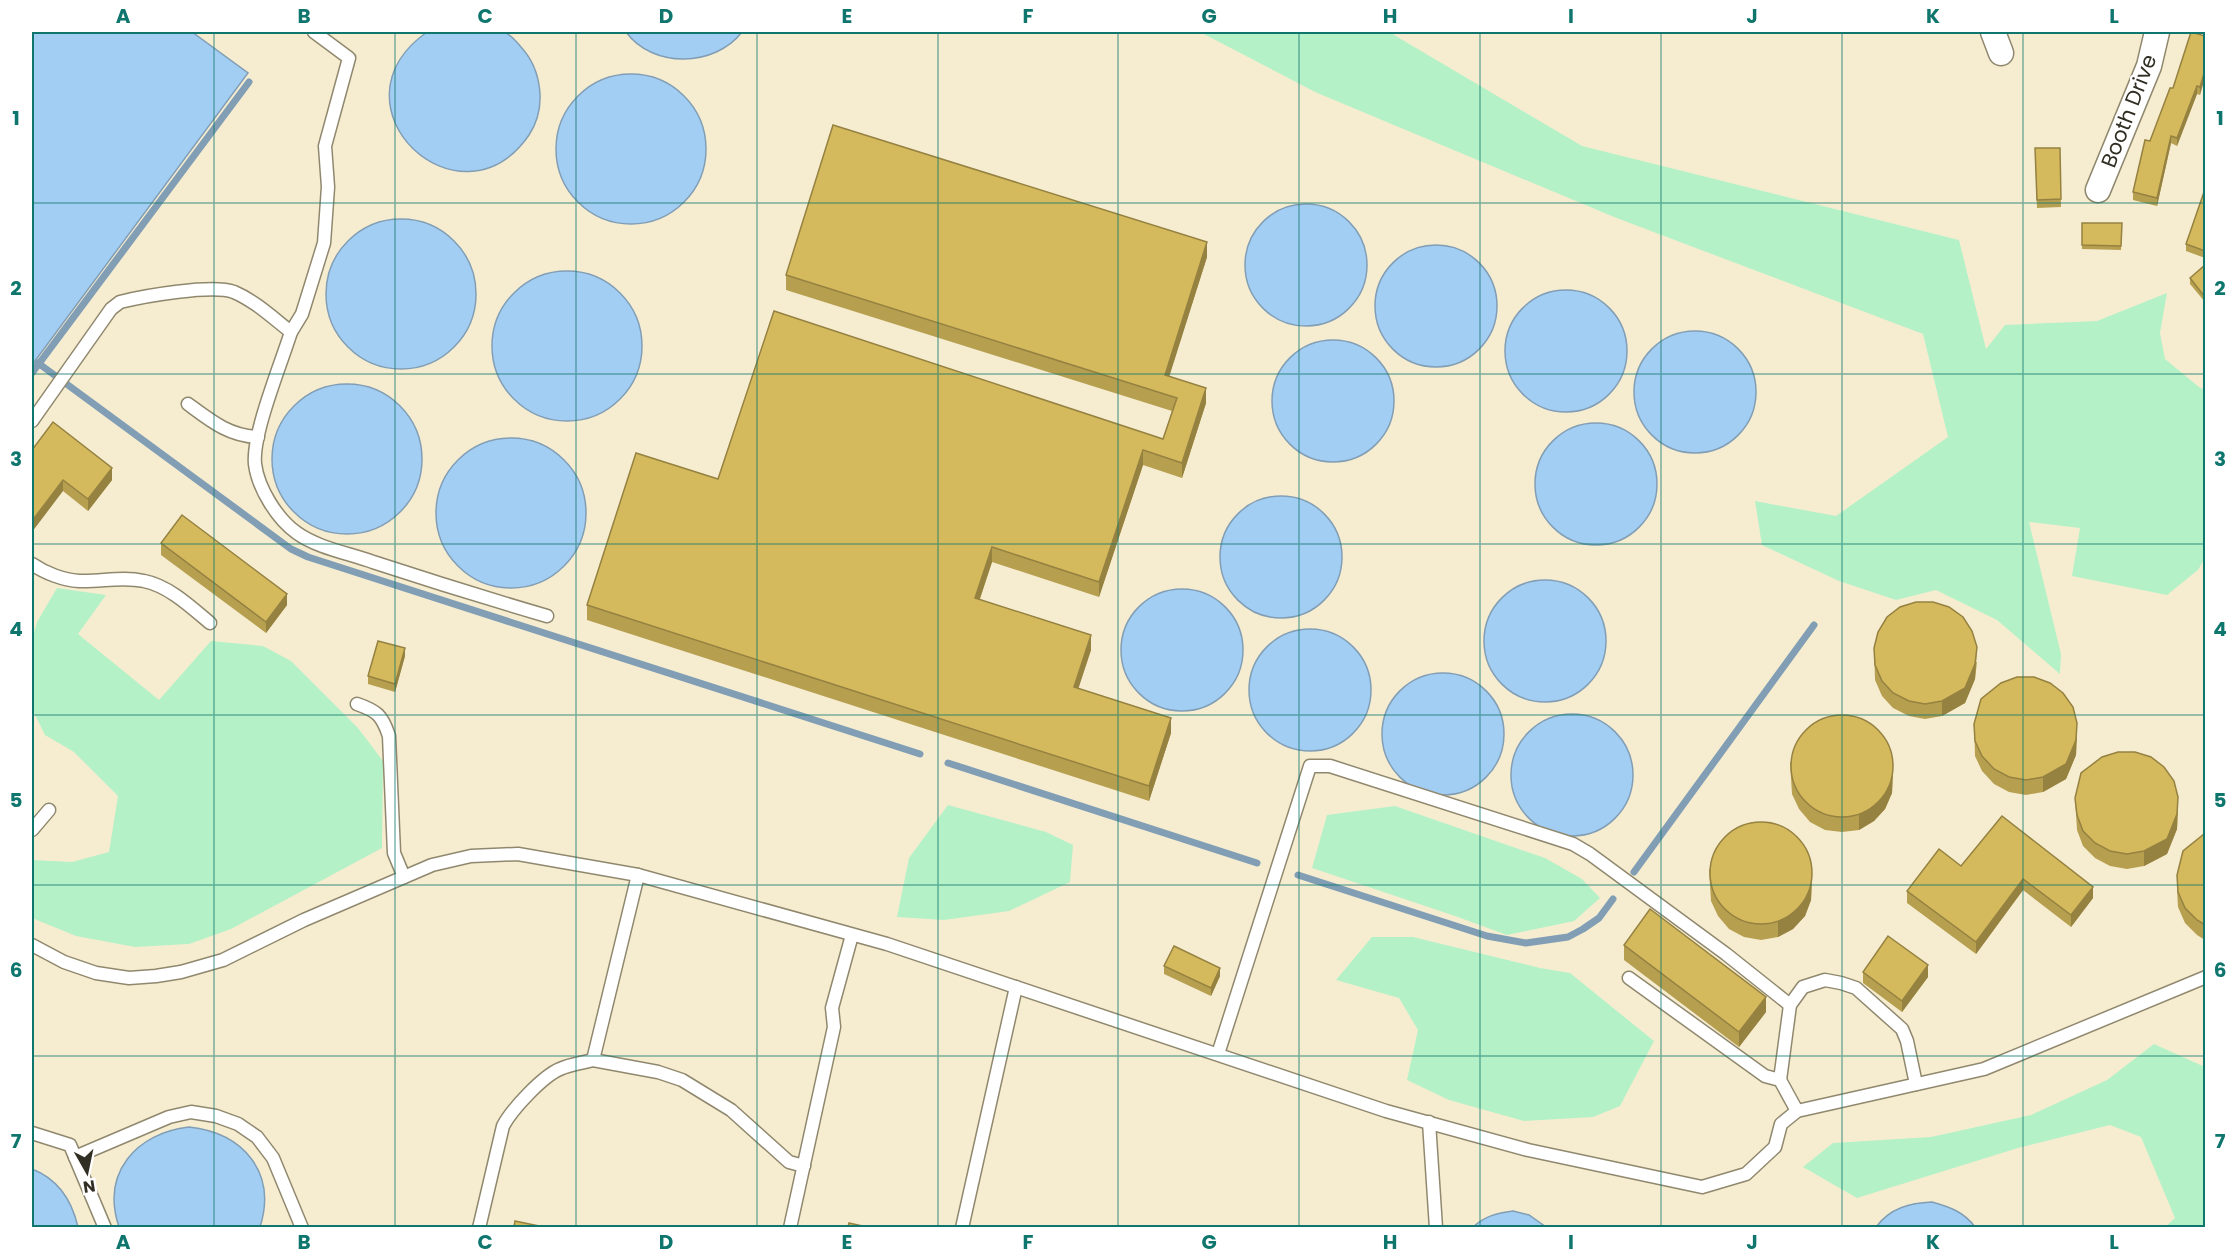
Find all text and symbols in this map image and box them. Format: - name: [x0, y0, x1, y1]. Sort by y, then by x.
- text: A: [116, 2, 131, 30]
- text: B: [297, 2, 311, 30]
- text: C: [477, 2, 493, 30]
- text: D: [659, 2, 673, 30]
- text: E: [842, 2, 852, 30]
- text: F: [1023, 2, 1034, 30]
- text: G: [1201, 2, 1217, 30]
- text: H: [1383, 2, 1397, 30]
- text: I: [1568, 2, 1574, 30]
- text: J: [1746, 2, 1758, 30]
- text: K: [1926, 2, 1940, 30]
- text: L: [2109, 2, 2119, 30]
- street label: Booth Drive: [2094, 50, 2163, 172]
- text: 1: [12, 104, 20, 132]
- text: 1: [2216, 104, 2224, 132]
- text: 2: [10, 274, 22, 302]
- text: 2: [2214, 274, 2226, 302]
- text: 3: [10, 445, 22, 473]
- text: 3: [2214, 445, 2226, 473]
- text: 4: [9, 615, 23, 643]
- text: 4: [2213, 615, 2227, 643]
- text: 5: [10, 786, 23, 814]
- text: 5: [2214, 786, 2227, 814]
- text: 6: [10, 956, 22, 984]
- text: 6: [2214, 956, 2226, 984]
- text: 7: [11, 1127, 22, 1155]
- text: 7: [2215, 1127, 2226, 1155]
- north arrow: [57, 1142, 117, 1202]
- text: N: [82, 1174, 97, 1199]
- text: A: [116, 1228, 131, 1256]
- text: B: [297, 1228, 311, 1256]
- text: C: [477, 1228, 493, 1256]
- text: D: [659, 1228, 673, 1256]
- text: E: [842, 1228, 852, 1256]
- text: F: [1023, 1228, 1034, 1256]
- text: G: [1201, 1228, 1217, 1256]
- text: H: [1383, 1228, 1397, 1256]
- text: I: [1568, 1228, 1574, 1256]
- text: J: [1746, 1228, 1758, 1256]
- text: K: [1926, 1228, 1940, 1256]
- text: L: [2109, 1228, 2119, 1256]

